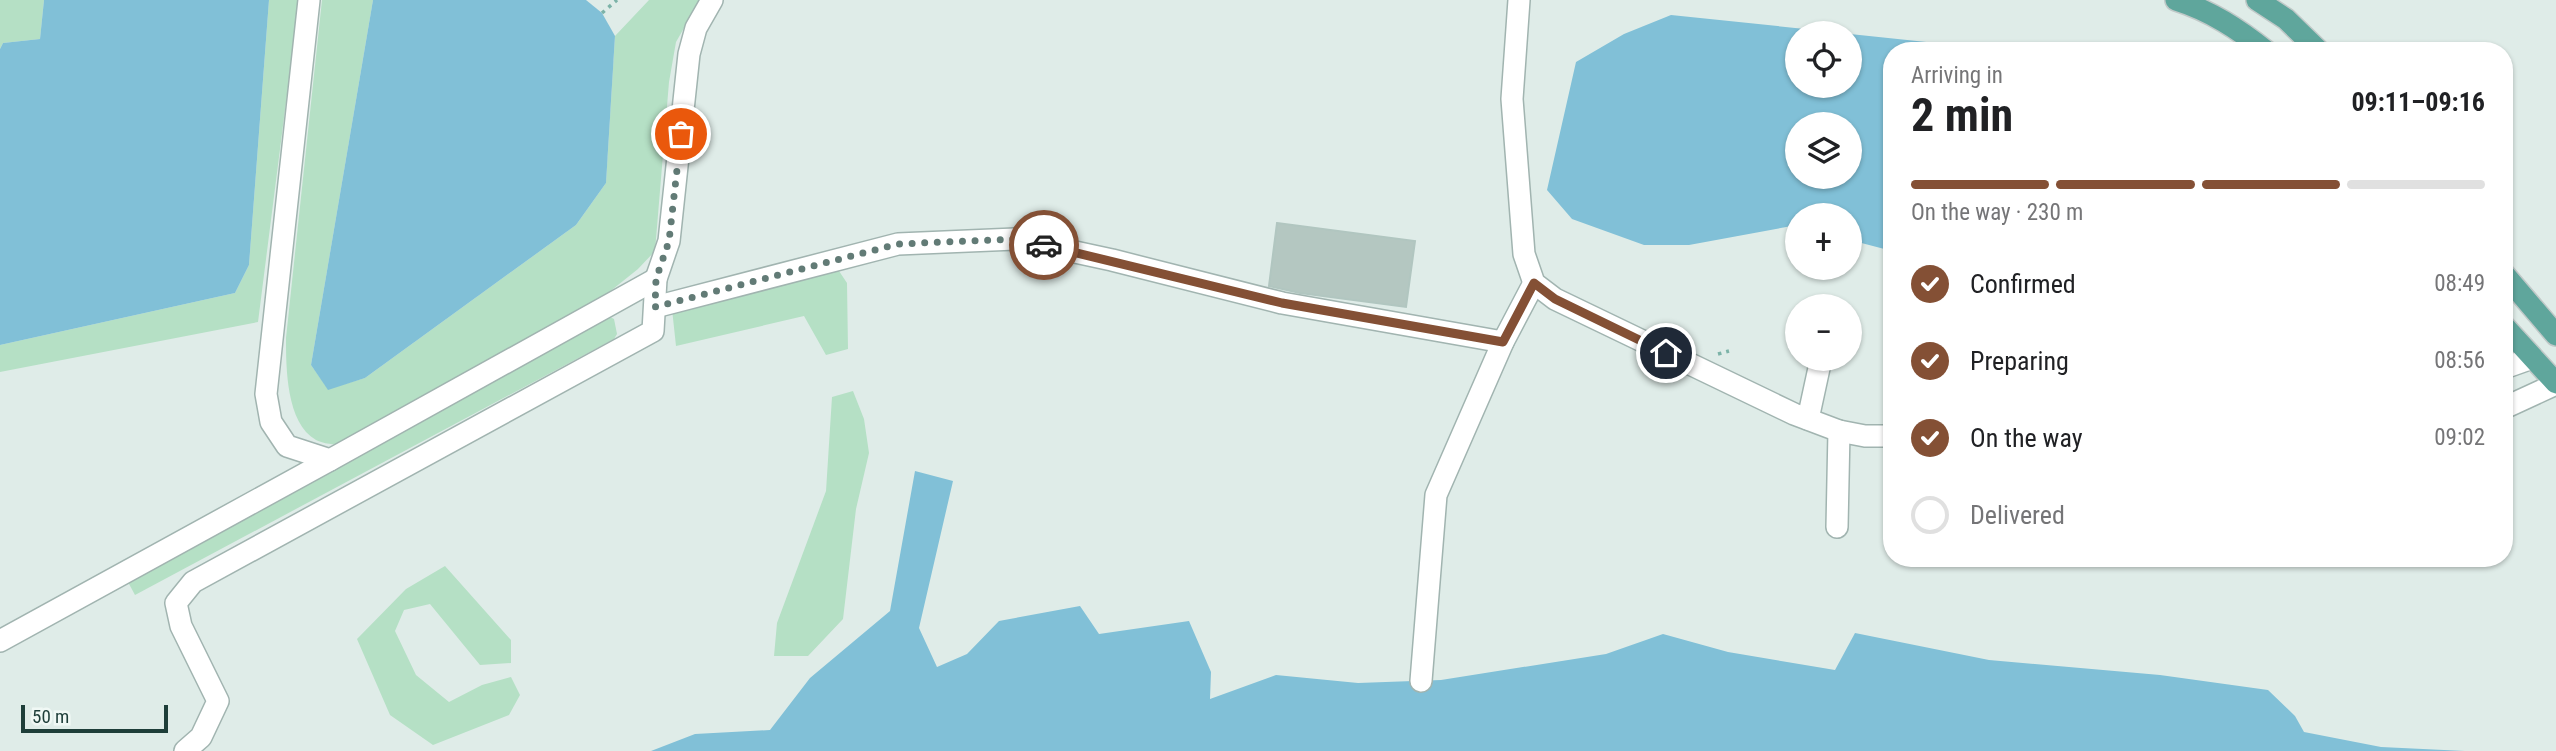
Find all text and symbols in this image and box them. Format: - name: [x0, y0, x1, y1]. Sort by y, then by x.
- map controls: [1785, 21, 1862, 371]
- button: locate: [1785, 21, 1862, 98]
- text: Arriving in: [1911, 62, 2003, 89]
- text: 09:11–09:16: [2351, 87, 2485, 117]
- text: 2 min: [1911, 88, 2013, 142]
- pin: [651, 104, 711, 164]
- button: layers: [1785, 112, 1862, 189]
- icon: bag: [662, 115, 700, 153]
- text: On the way · 230 m: [1911, 199, 2083, 226]
- button: +: [1785, 203, 1862, 280]
- courier: [1009, 210, 1079, 280]
- icon: car: [1025, 226, 1063, 264]
- icon: check: [1911, 265, 1949, 303]
- text: Confirmed: [1970, 269, 2076, 299]
- text: 08:49: [2434, 270, 2485, 297]
- button: −: [1785, 294, 1862, 371]
- pin: [1636, 323, 1696, 383]
- icon: home: [1647, 334, 1685, 372]
- icon: check: [1911, 342, 1949, 380]
- text: Preparing: [1970, 346, 2069, 376]
- text: 08:56: [2434, 347, 2485, 374]
- icon: check: [1911, 419, 1949, 457]
- text: On the way: [1970, 423, 2083, 453]
- text: 09:02: [2434, 424, 2485, 451]
- text: Delivered: [1970, 500, 2065, 530]
- scale bar: [21, 702, 168, 734]
- text: 50 m: [32, 705, 69, 728]

